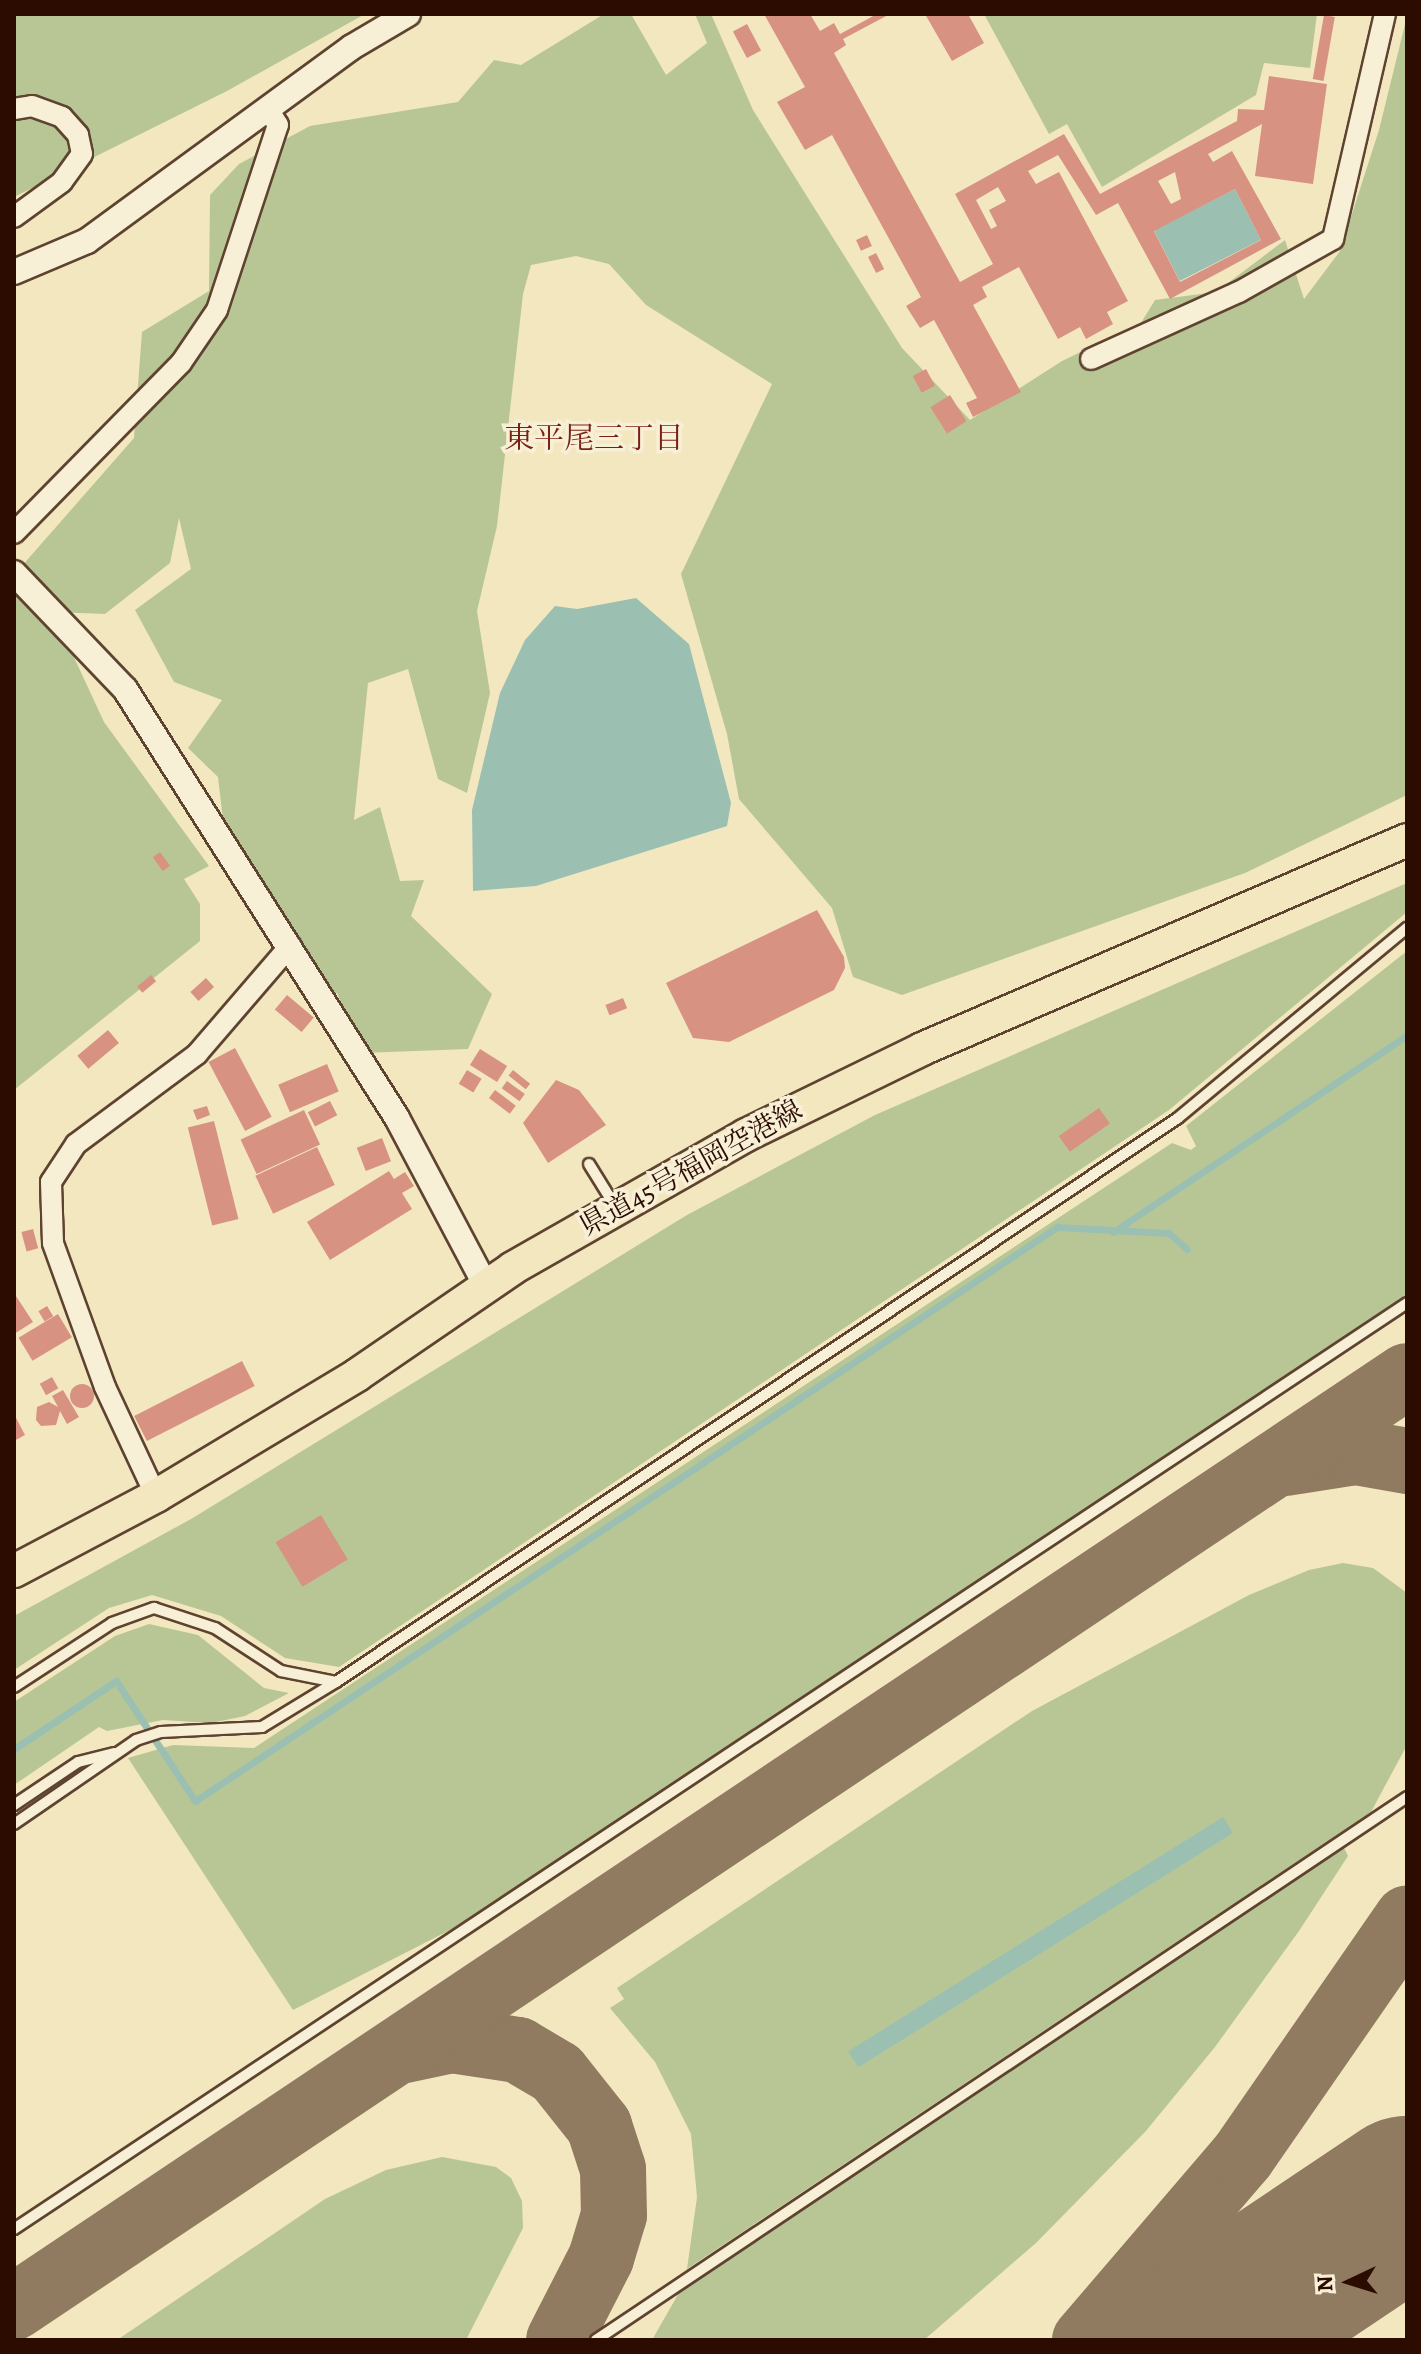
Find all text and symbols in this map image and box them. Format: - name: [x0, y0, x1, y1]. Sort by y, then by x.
- district label: 東平尾三丁目: [504, 420, 684, 456]
- street label: 県道45号福岡空港線: [574, 1093, 808, 1243]
- north arrow: [1309, 2242, 1389, 2322]
- text: N: [1310, 2275, 1341, 2293]

